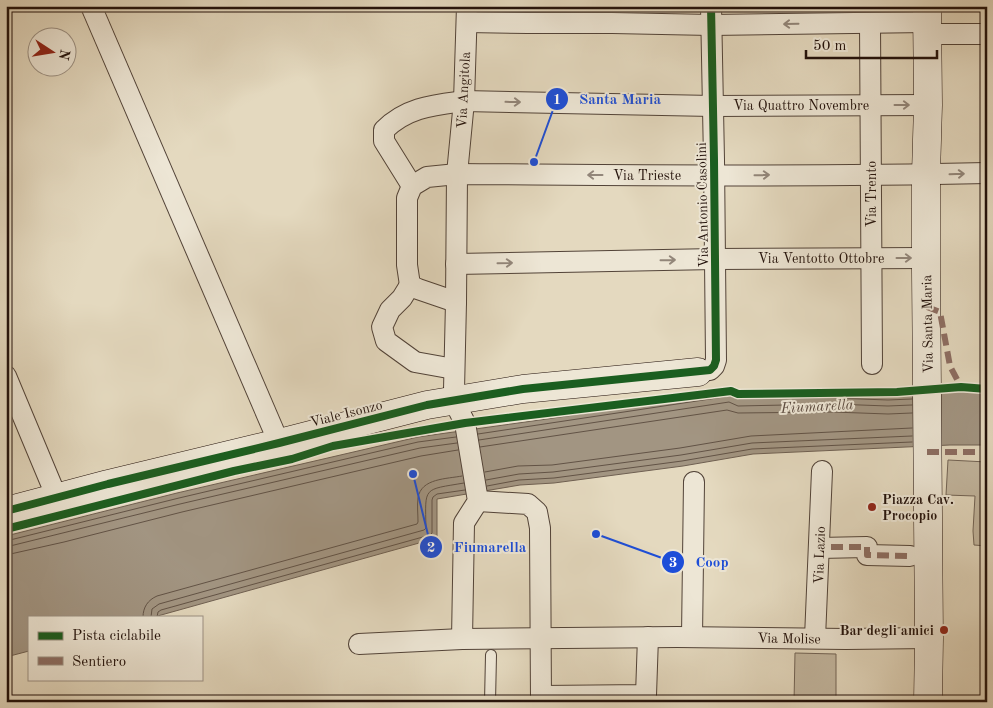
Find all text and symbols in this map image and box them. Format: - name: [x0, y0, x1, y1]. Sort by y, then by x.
- one-way arrow: [783, 19, 799, 29]
- north arrow: [28, 28, 78, 78]
- scale bar: [806, 28, 937, 60]
- text: 50 m: [813, 39, 847, 54]
- text: N: [56, 48, 72, 61]
- street label: Via Angitola: [455, 51, 473, 129]
- callout: Santa Maria: [544, 84, 671, 114]
- text: 1: [553, 93, 561, 108]
- text: Santa Maria: [579, 93, 661, 108]
- one-way arrow: [504, 97, 520, 107]
- street label: Via Quattro Novembre: [733, 99, 869, 113]
- one-way arrow: [894, 100, 910, 110]
- street label: Via Antonio Casolini: [695, 142, 711, 268]
- street label: Via Trento: [865, 161, 879, 227]
- street label: Via Trieste: [613, 169, 681, 183]
- one-way arrow: [948, 169, 964, 178]
- one-way arrow: [587, 170, 604, 180]
- one-way arrow: [754, 170, 770, 180]
- street label: Via Ventotto Ottobre: [758, 252, 884, 266]
- one-way arrow: [895, 253, 911, 263]
- one-way arrow: [659, 255, 675, 264]
- one-way arrow: [496, 258, 513, 268]
- street label: Via Santa Maria: [920, 274, 936, 373]
- street label: Viale Isonzo: [309, 398, 384, 430]
- water label: Fiumarella: [779, 398, 854, 417]
- place label: Piazza Cav. Procopio: [882, 493, 954, 523]
- marker: Piazza Cav. Procopio: [866, 501, 878, 513]
- street label: Via Lazio: [812, 526, 828, 584]
- callout: Fiumarella: [418, 532, 536, 562]
- text: 2: [427, 541, 435, 556]
- text: Fiumarella: [454, 541, 527, 556]
- callout: Coop: [661, 547, 739, 577]
- text: 3: [669, 556, 677, 571]
- text: Coop: [695, 556, 729, 571]
- legend: [28, 616, 202, 680]
- place label: Bar degli amici: [840, 624, 934, 638]
- marker: Bar degli amici: [938, 624, 950, 636]
- text: Pista ciclabile: [72, 629, 161, 644]
- street label: Via Molise: [757, 631, 821, 647]
- text: Sentiero: [72, 655, 126, 670]

